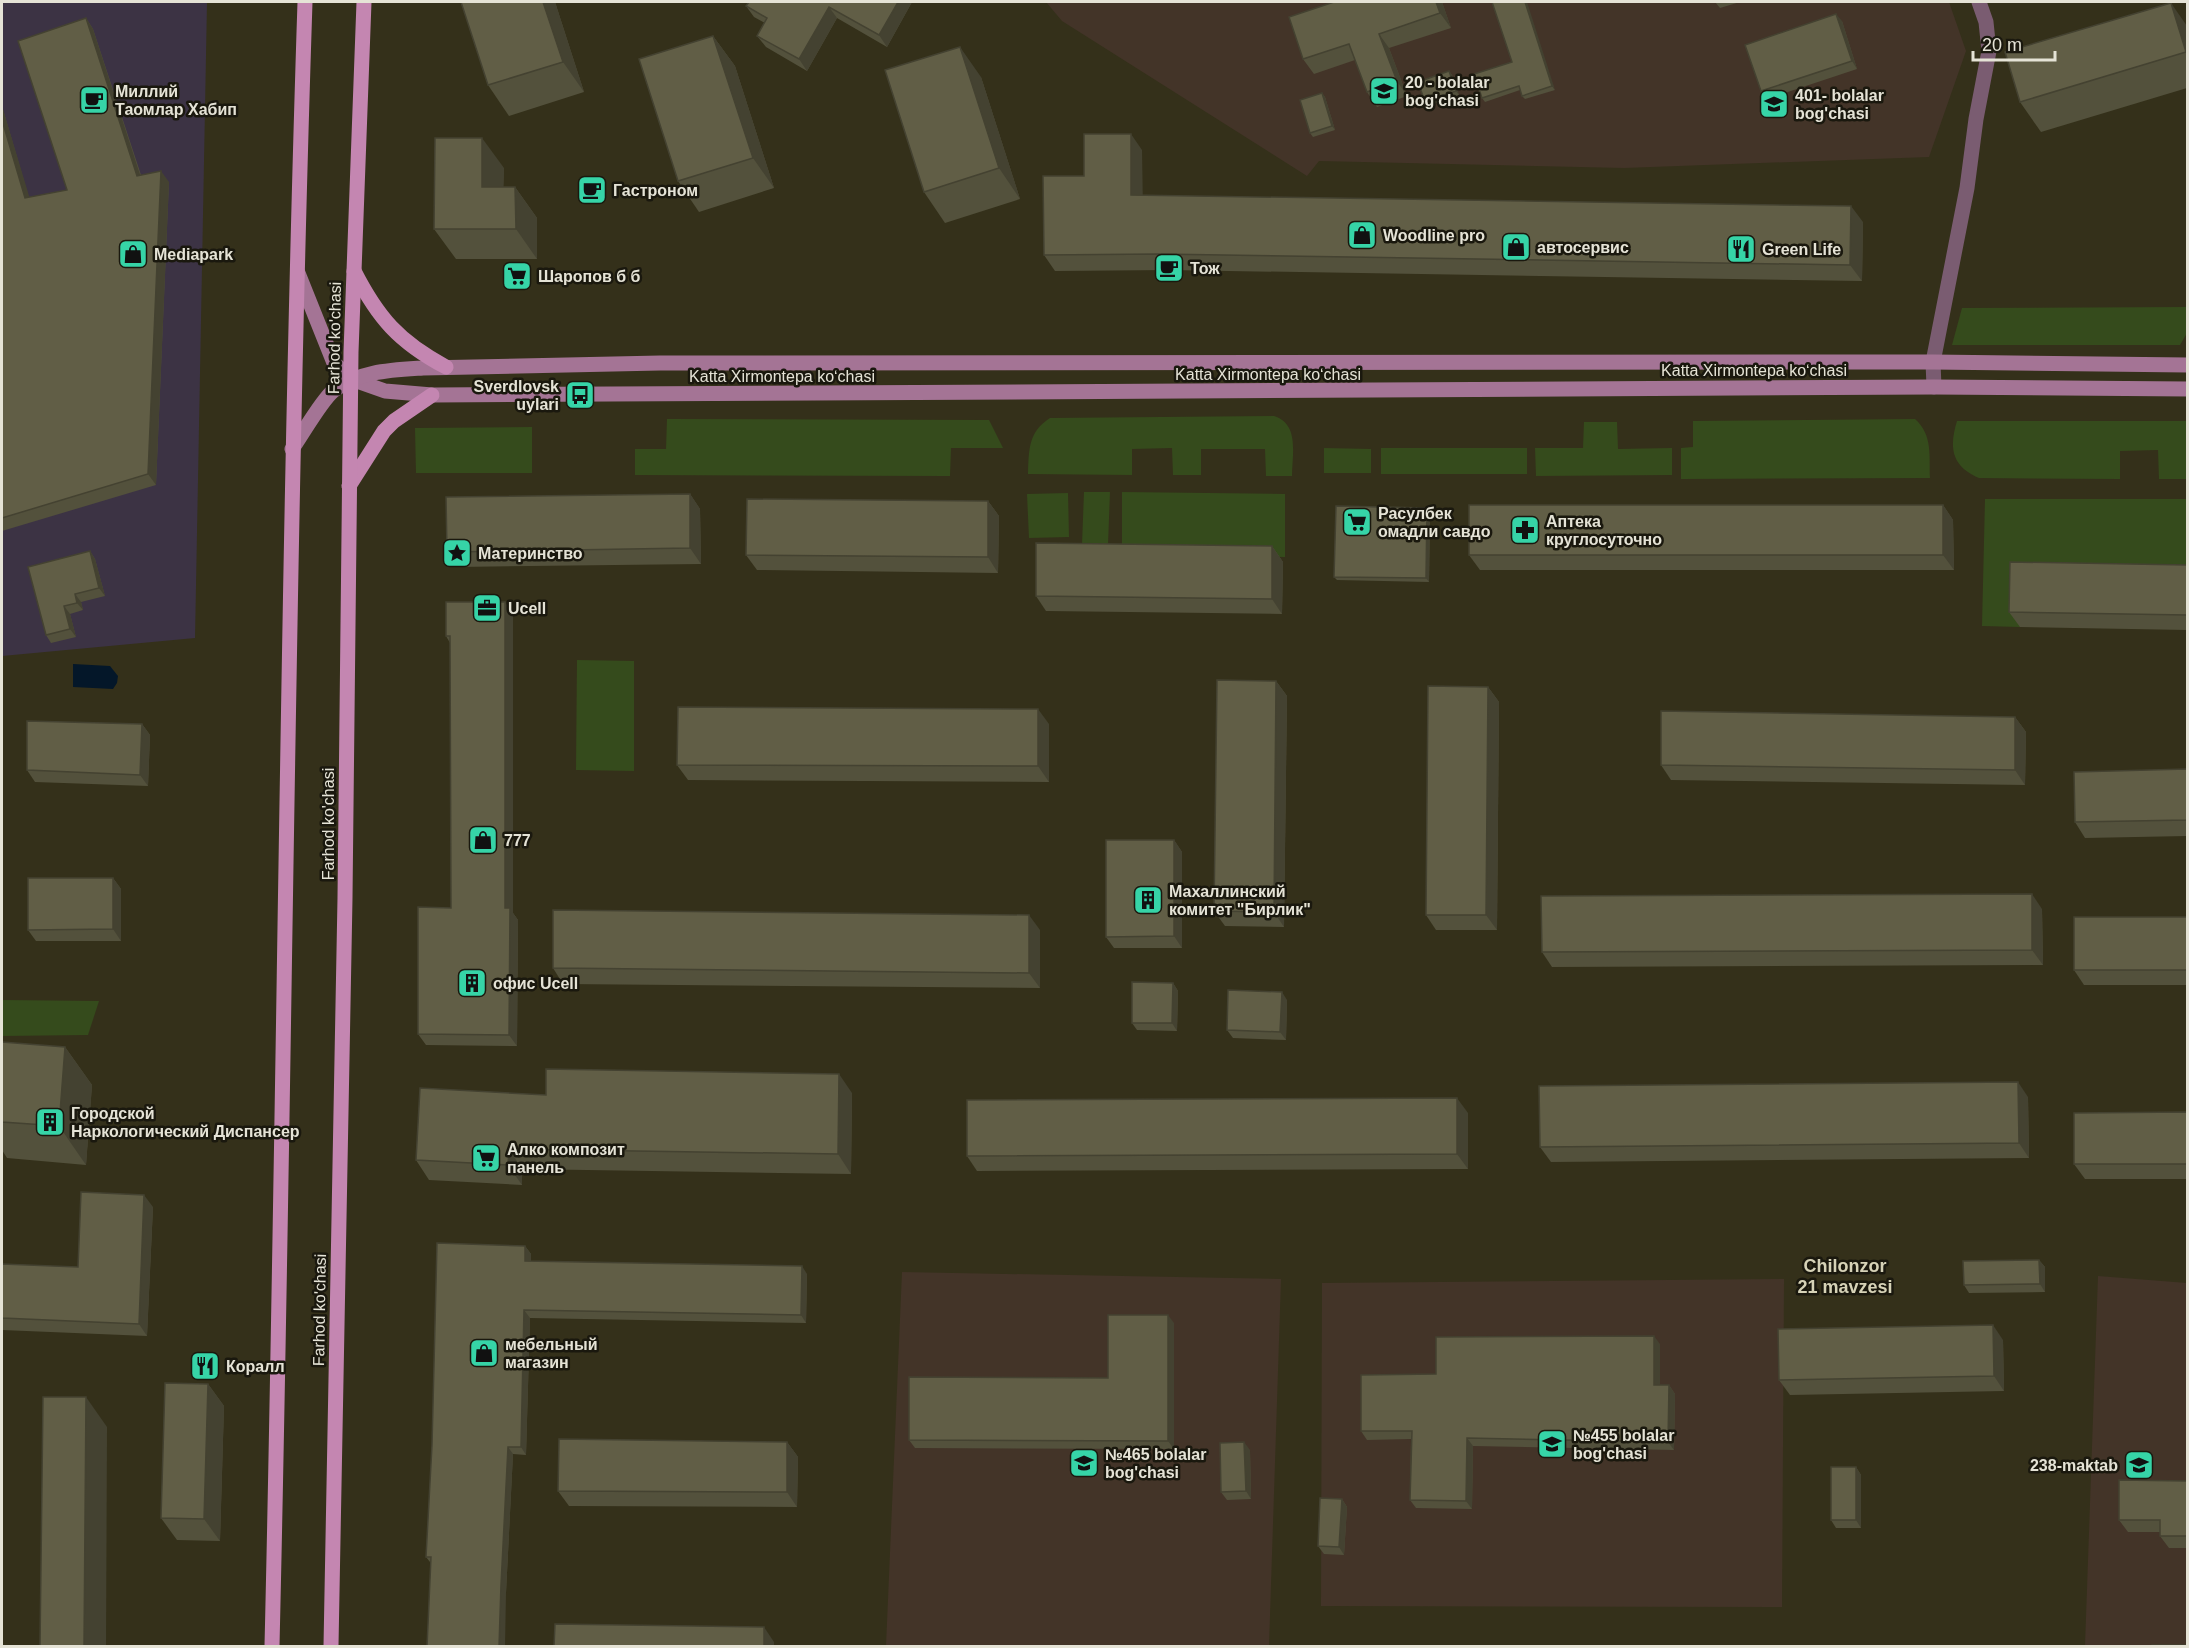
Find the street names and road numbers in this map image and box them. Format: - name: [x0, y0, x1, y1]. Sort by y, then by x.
- street label: Farhod ko'chasi: [325, 282, 344, 394]
- street label: Katta Xirmontepa koʻchasi: [1661, 362, 1847, 379]
- street label: Katta Xirmontepa koʻchasi: [1175, 366, 1361, 383]
- street label: Katta Xirmontepa koʻchasi: [689, 368, 875, 385]
- street label: Farhod ko'chasi: [320, 768, 337, 880]
- street label: Farhod ko'chasi: [310, 1254, 329, 1366]

